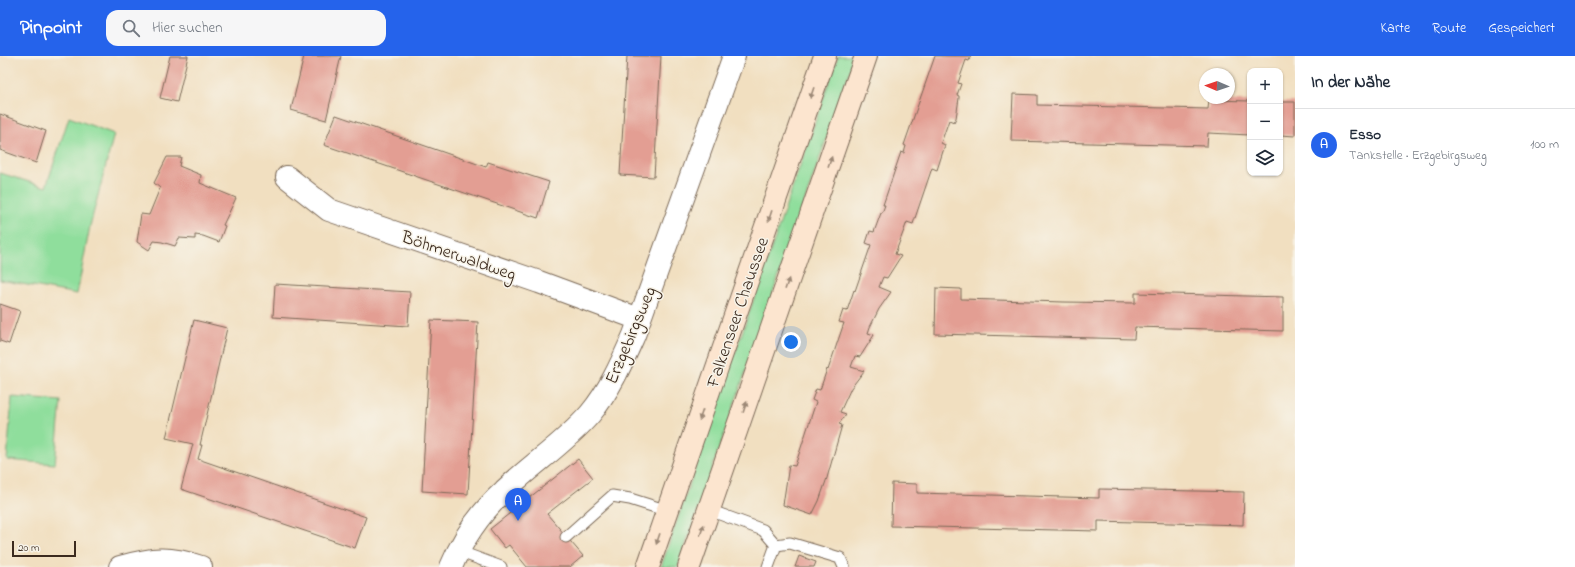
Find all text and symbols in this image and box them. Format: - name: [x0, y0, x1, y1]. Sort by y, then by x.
- search box: [106, 10, 386, 46]
- text: Pinpoint: [20, 15, 82, 42]
- icon: search: [120, 17, 142, 39]
- text: Hier suchen: [152, 17, 223, 39]
- text: Karte: [1381, 18, 1410, 39]
- text: Route: [1432, 18, 1466, 39]
- text: Gespeichert: [1488, 18, 1555, 39]
- north arrow: [1199, 68, 1235, 104]
- map controls: [1247, 68, 1283, 176]
- button: +: [1247, 68, 1283, 104]
- text: In der Nähe: [1311, 70, 1390, 95]
- one-way arrow: [809, 87, 815, 99]
- button: −: [1247, 104, 1283, 140]
- text: Esso: [1349, 124, 1381, 146]
- text: A: [1320, 135, 1328, 154]
- text: 100 m: [1530, 135, 1559, 154]
- button: layers: [1247, 140, 1283, 176]
- text: Tankstelle · Erzgebirgsweg: [1349, 146, 1487, 165]
- one-way arrow: [827, 155, 833, 167]
- one-way arrow: [767, 210, 773, 222]
- street label: Böhmerwaldweg: [396, 225, 519, 290]
- street label: Falkenseer Chaussee: [701, 233, 777, 392]
- one-way arrow: [784, 278, 790, 290]
- street label: Erzgebirgsweg: [600, 283, 665, 389]
- your location: [781, 332, 801, 352]
- one-way arrow: [742, 401, 748, 413]
- one-way arrow: [697, 410, 703, 422]
- pin: A: [505, 488, 531, 521]
- one-way arrow: [699, 524, 705, 536]
- one-way arrow: [655, 533, 661, 545]
- scale bar: [12, 539, 76, 558]
- text: 20 m: [18, 540, 40, 556]

